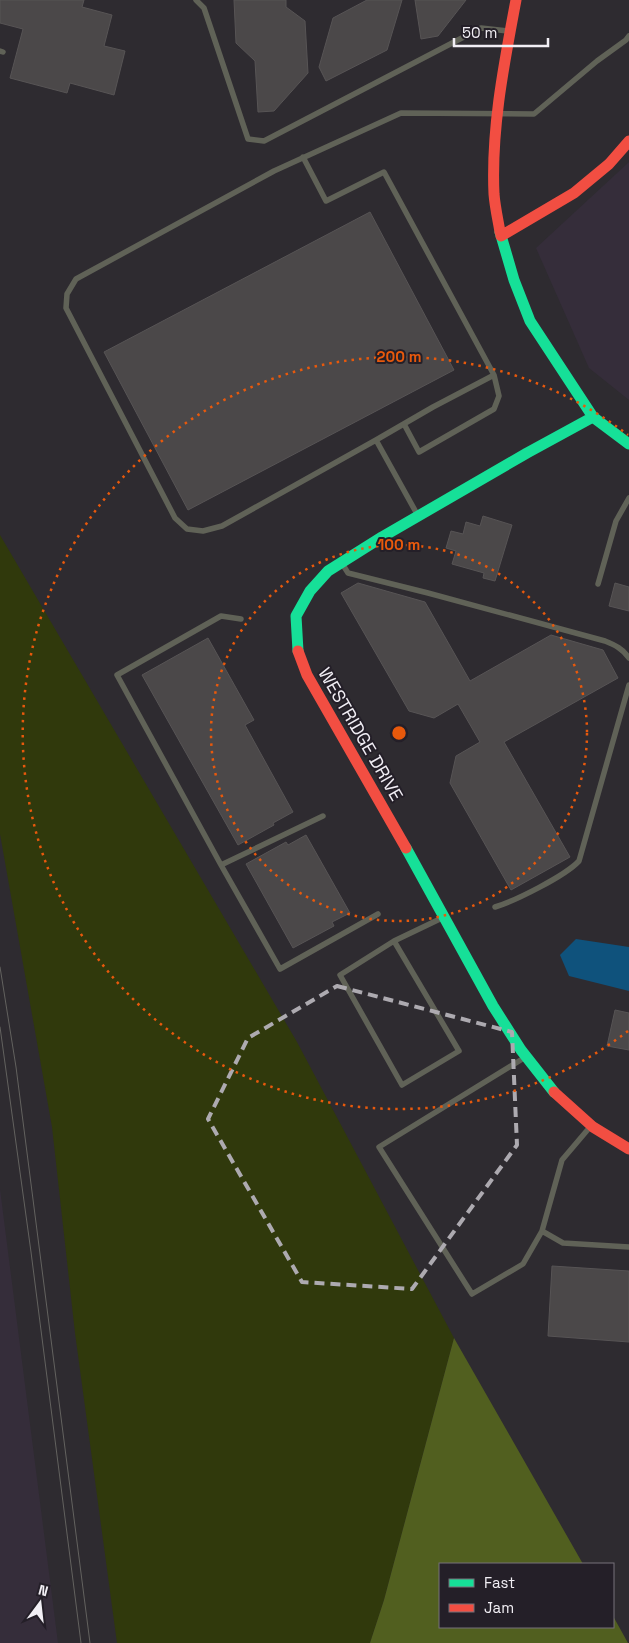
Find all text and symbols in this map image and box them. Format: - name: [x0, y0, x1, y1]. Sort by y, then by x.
- scale bar: [454, 15, 548, 47]
- text: 50 m: [462, 23, 497, 42]
- text: 200 m: [377, 347, 421, 366]
- text: 100 m: [378, 535, 420, 554]
- street label: WESTRIDGE DRIVE: [313, 663, 409, 805]
- centre of rings: [390, 724, 408, 742]
- legend: [439, 1563, 614, 1628]
- text: Fast: [484, 1573, 515, 1592]
- north arrow: [15, 1578, 65, 1628]
- text: N: [36, 1581, 50, 1600]
- text: Jam: [484, 1598, 514, 1617]

